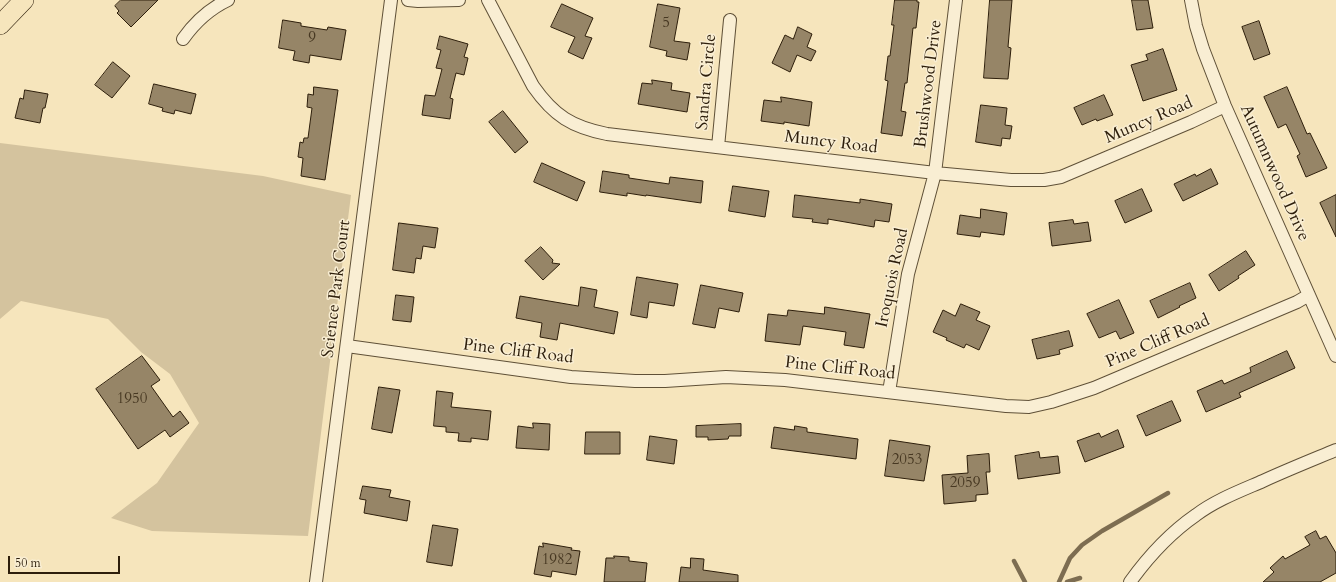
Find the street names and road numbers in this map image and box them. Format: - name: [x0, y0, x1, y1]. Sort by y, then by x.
- street label: Brushwood Drive: [911, 19, 947, 149]
- street label: Sandra Circle: [693, 33, 721, 131]
- street label: Muncy Road: [1102, 93, 1196, 149]
- street label: Autumnwood Drive: [1235, 102, 1313, 244]
- street label: Muncy Road: [783, 127, 879, 159]
- street label: Science Park Court: [318, 219, 356, 359]
- street label: Iroquois Road: [873, 226, 913, 330]
- street label: Pine Cliff Road: [1103, 311, 1213, 373]
- street label: Pine Cliff Road: [462, 335, 574, 369]
- street label: Pine Cliff Road: [784, 353, 896, 385]

